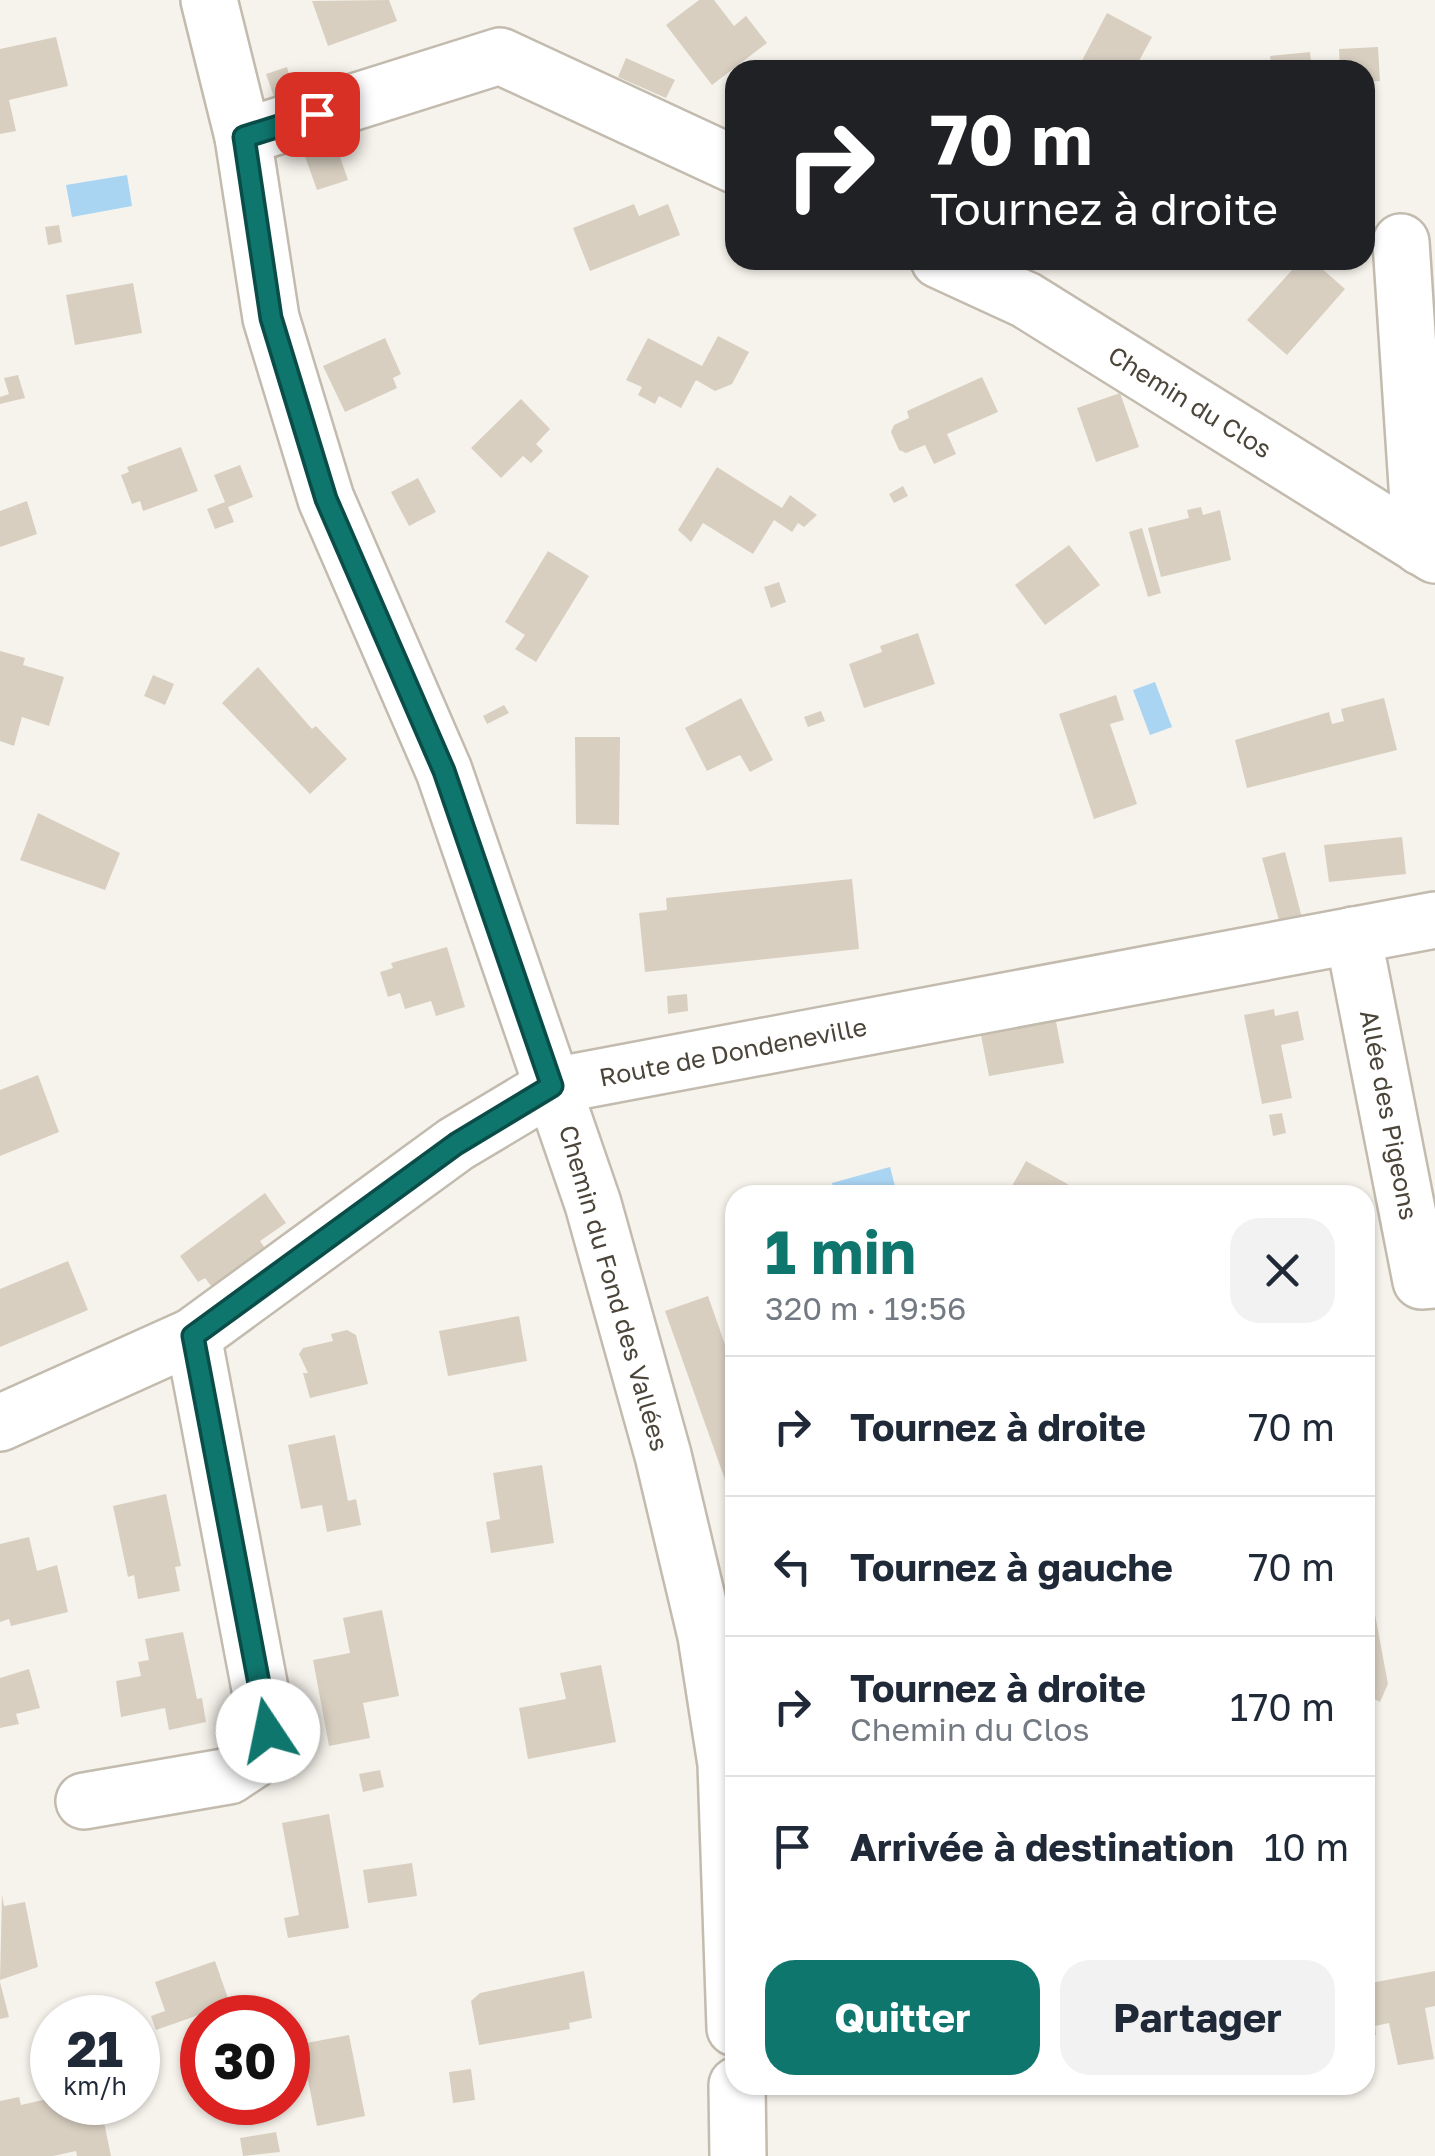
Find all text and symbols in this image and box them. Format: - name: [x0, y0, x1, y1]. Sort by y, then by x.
- pin: [275, 72, 360, 157]
- icon: arrive: [290, 87, 345, 142]
- text: 70 m: [930, 96, 1092, 180]
- icon: right: [765, 100, 895, 230]
- text: Tournez à droite: [930, 181, 1278, 235]
- street label: Chemin du Clos: [1103, 339, 1278, 464]
- street label: Allée des Pigeons: [1354, 1007, 1425, 1223]
- street label: Route de Dondeneville: [597, 1010, 869, 1093]
- street label: Chemin du Fond des Vallées: [553, 1121, 676, 1454]
- text: 1 min: [765, 1215, 916, 1287]
- button: close: [1230, 1218, 1335, 1323]
- text: 320 m · 19:56: [765, 1289, 966, 1327]
- icon: right: [765, 1399, 820, 1454]
- text: Tournez à droite: [850, 1404, 1146, 1449]
- text: 70 m: [1248, 1404, 1335, 1449]
- icon: left: [765, 1539, 820, 1594]
- text: Tournez à gauche: [850, 1544, 1173, 1589]
- text: 70 m: [1248, 1544, 1335, 1589]
- text: Tournez à droite: [850, 1665, 1146, 1710]
- position arrow: [216, 1679, 320, 1783]
- icon: right: [765, 1679, 820, 1734]
- text: 170 m: [1230, 1684, 1335, 1729]
- text: Chemin du Clos: [850, 1710, 1089, 1748]
- icon: arrive: [765, 1819, 820, 1874]
- text: Arrivée à destination: [850, 1824, 1234, 1869]
- text: 10 m: [1264, 1824, 1349, 1869]
- button: Quitter: [765, 1960, 1040, 2075]
- button: Partager: [1060, 1960, 1335, 2075]
- speed limit sign: 30: [180, 1995, 310, 2125]
- text: 21: [67, 2018, 123, 2078]
- text: km/h: [63, 2070, 127, 2101]

